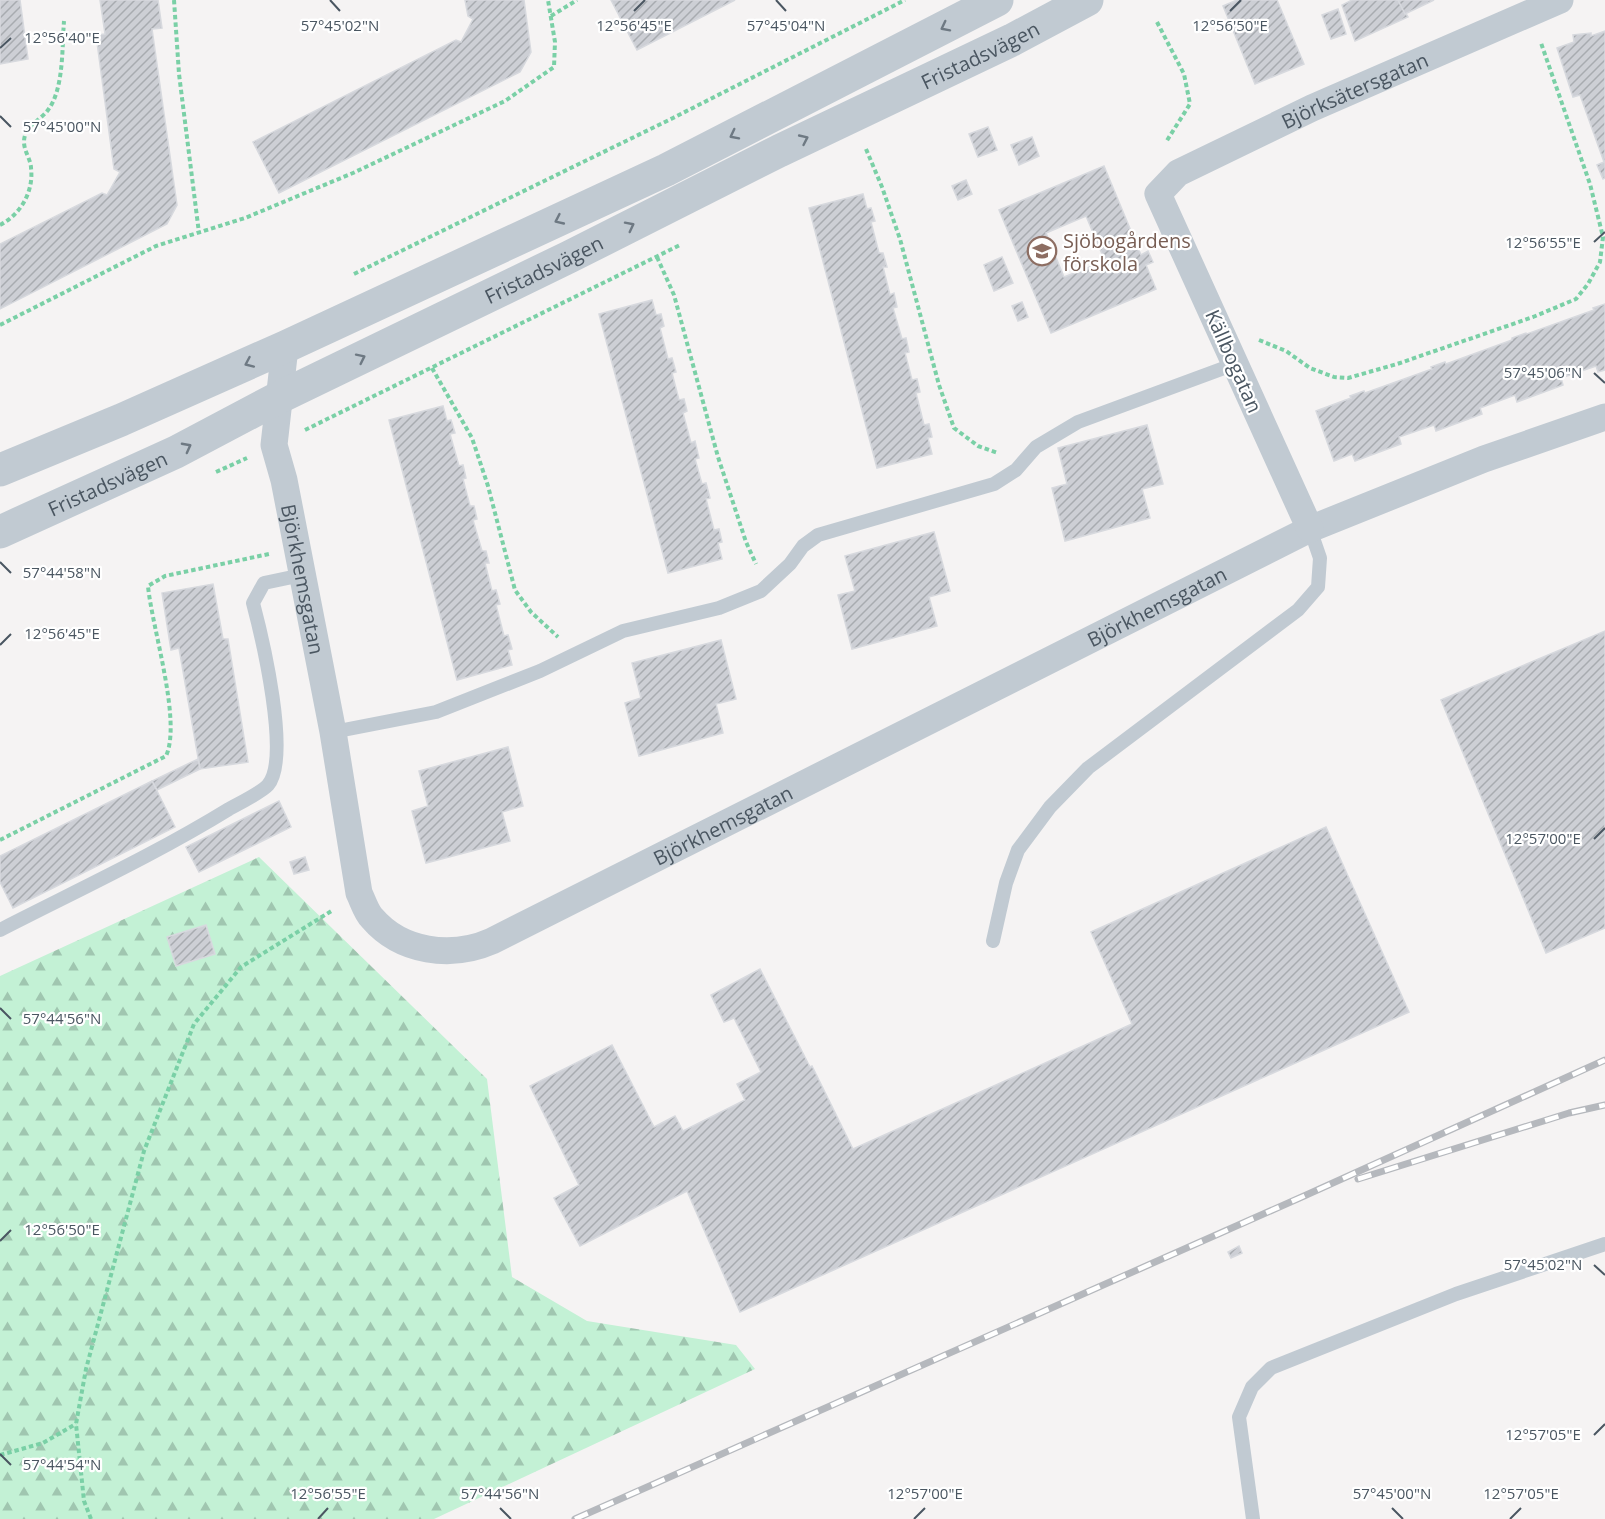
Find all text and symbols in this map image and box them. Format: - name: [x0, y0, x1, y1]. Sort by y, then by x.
- street label: Fristadsvägen: [916, 14, 1044, 95]
- text: 57°45'02"N: [301, 15, 379, 35]
- text: 12°56'45"E: [596, 15, 672, 35]
- text: 57°45'04"N: [747, 15, 825, 35]
- text: 12°56'50"E: [1192, 15, 1268, 35]
- one-way arrow: [941, 19, 952, 31]
- text: 12°56'40"E: [24, 27, 100, 47]
- street label: Björksätersgatan: [1277, 46, 1432, 134]
- text: 57°45'00"N: [23, 116, 101, 136]
- one-way arrow: [730, 128, 741, 139]
- one-way arrow: [798, 134, 809, 146]
- one-way arrow: [554, 212, 565, 224]
- one-way arrow: [624, 222, 635, 234]
- place label: Sjöbogårdens förskola: [1063, 227, 1191, 277]
- street label: Fristadsvägen: [480, 229, 607, 309]
- text: 12°56'55"E: [1505, 232, 1581, 252]
- school or university icon: Sjöbogårdens förskola: [1026, 235, 1058, 267]
- street label: Källbogatan: [1199, 305, 1269, 417]
- one-way arrow: [354, 354, 365, 366]
- one-way arrow: [244, 356, 255, 368]
- text: 57°45'06"N: [1504, 362, 1582, 382]
- one-way arrow: [181, 443, 191, 454]
- street label: Fristadsvägen: [43, 444, 172, 522]
- street label: Björkhemsgatan: [275, 502, 331, 657]
- street label: Björkhemsgatan: [1082, 560, 1231, 653]
- text: 57°44'58"N: [23, 562, 101, 582]
- text: 12°56'45"E: [24, 623, 100, 643]
- street label: Björkhemsgatan: [648, 778, 797, 871]
- text: 12°57'00"E: [1505, 828, 1581, 848]
- text: 57°44'56"N: [23, 1008, 101, 1028]
- text: 12°56'50"E: [24, 1219, 100, 1239]
- text: 57°45'02"N: [1504, 1254, 1582, 1274]
- text: 12°57'05"E: [1505, 1424, 1581, 1444]
- text: 57°44'54"N: [23, 1454, 101, 1474]
- text: 12°56'55"E: [290, 1483, 366, 1503]
- text: 57°44'56"N: [461, 1483, 539, 1503]
- text: 12°57'00"E: [887, 1483, 963, 1503]
- text: 57°45'00"N: [1353, 1483, 1431, 1503]
- text: 12°57'05"E: [1483, 1483, 1559, 1503]

